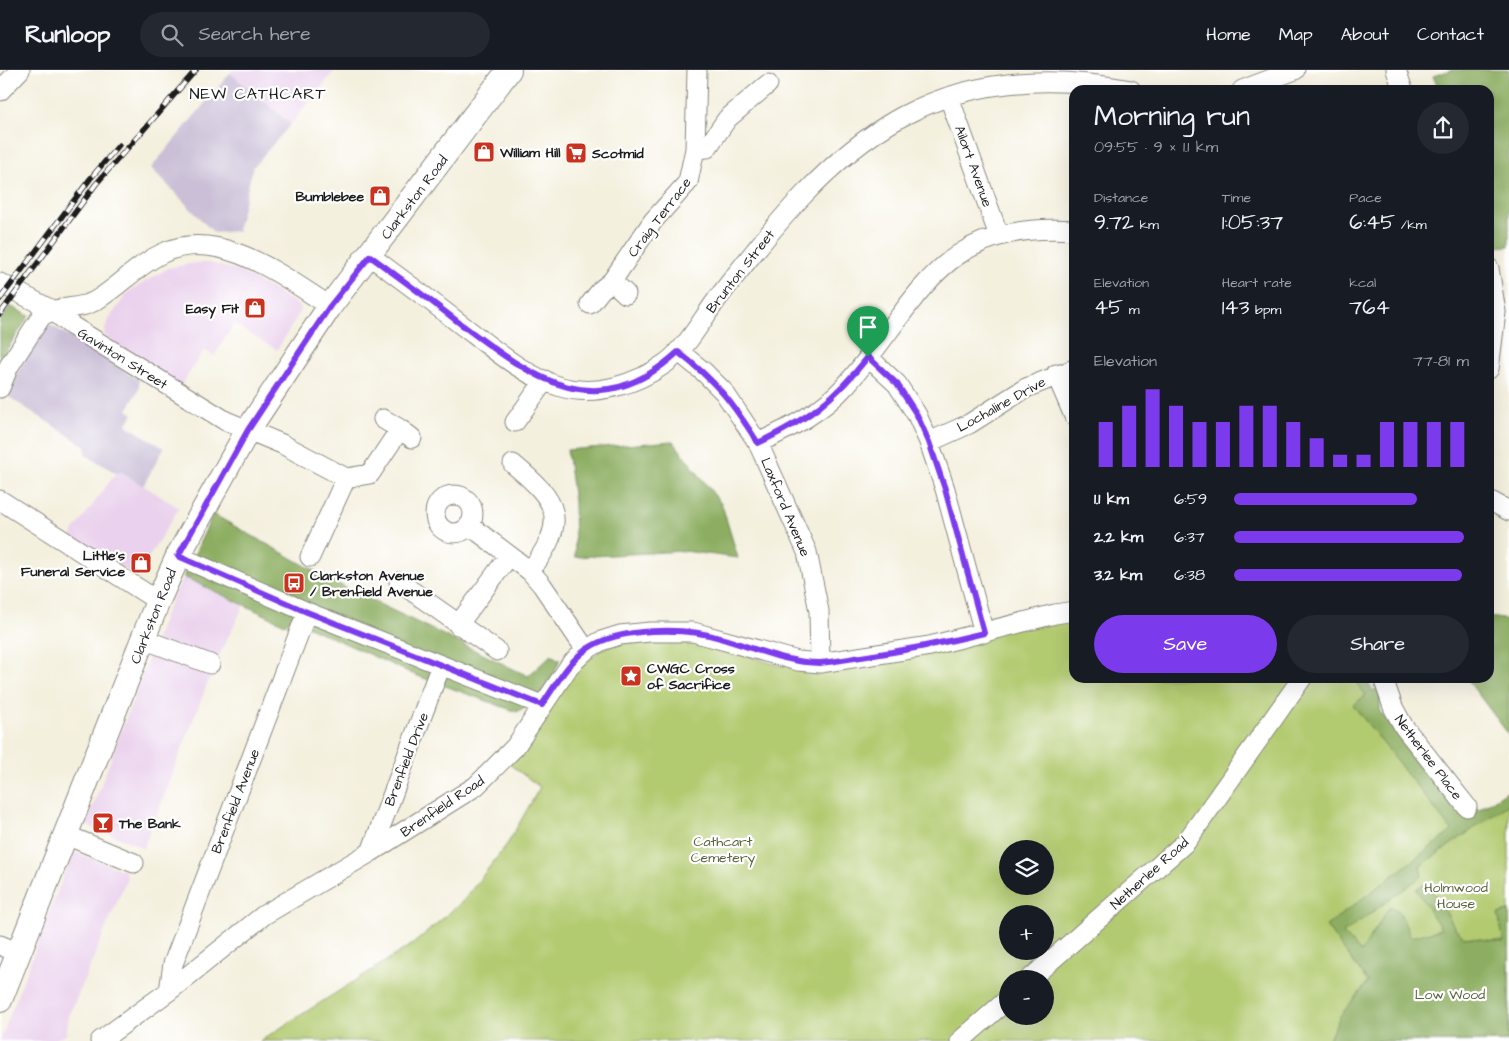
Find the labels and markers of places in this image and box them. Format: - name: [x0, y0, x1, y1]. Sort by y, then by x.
- shop icon: William Hill: [472, 140, 496, 164]
- supermarket icon: Scotmid: [564, 141, 588, 165]
- place label: William Hill: [499, 143, 561, 163]
- place label: Scotmid: [591, 144, 644, 164]
- shop icon: Bumblebee: [368, 184, 392, 208]
- place label: Bumblebee: [295, 187, 364, 207]
- shop icon: Easy Fit: [243, 296, 267, 320]
- place label: Easy Fit: [186, 299, 239, 319]
- pin: [847, 306, 889, 357]
- place label: Little's Funeral Service: [21, 546, 125, 582]
- shop icon: Little's Funeral Service: [129, 551, 153, 575]
- place label: Clarkston Avenue / Brenfield Avenue: [310, 566, 433, 602]
- bus stop icon: Clarkston Avenue / Brenfield Avenue: [282, 571, 306, 595]
- place label: CWGC Cross of Sacrifice: [647, 659, 735, 695]
- place icon: CWGC Cross of Sacrifice: [619, 664, 643, 688]
- bar icon: The Bank: [91, 811, 115, 835]
- place label: The Bank: [118, 814, 181, 834]

